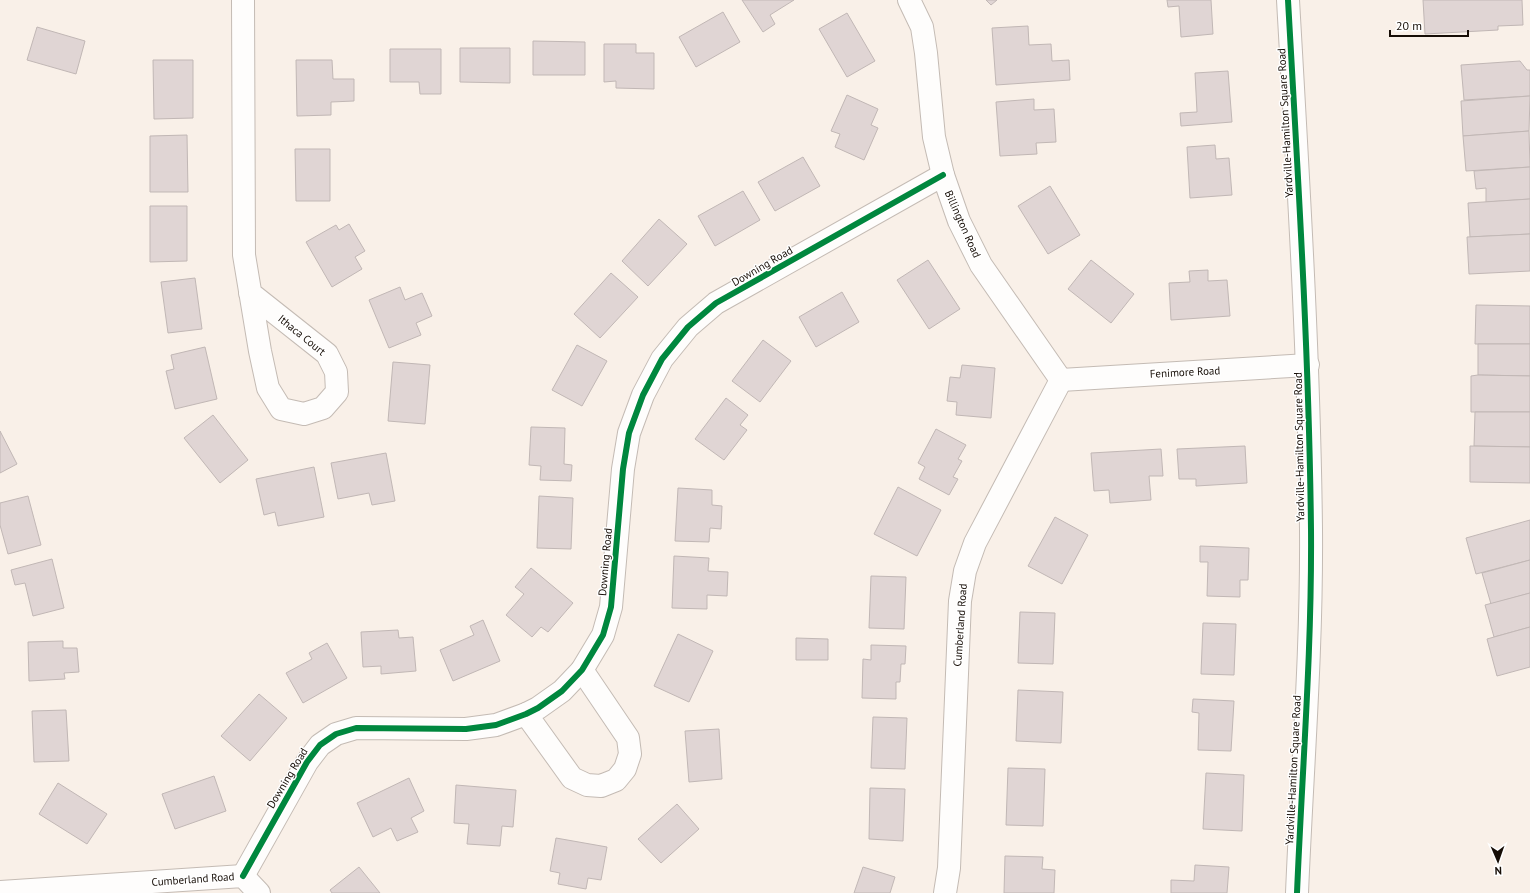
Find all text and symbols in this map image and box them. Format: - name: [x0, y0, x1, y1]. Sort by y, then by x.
- scale bar: [1390, 12, 1468, 38]
- text: 20 m: [1396, 18, 1422, 33]
- street label: Yardville-Hamilton Square Road: [1274, 48, 1296, 198]
- street label: Billington Road: [942, 188, 984, 260]
- street label: Downing Road: [729, 243, 795, 289]
- street label: Ithaca Court: [275, 312, 329, 359]
- street label: Fenimore Road: [1149, 363, 1221, 381]
- street label: Yardville-Hamilton Square Road: [1291, 372, 1307, 522]
- street label: Downing Road: [595, 527, 615, 597]
- street label: Cumberland Road: [950, 583, 970, 667]
- street label: Yardville-Hamilton Square Road: [1282, 695, 1304, 845]
- street label: Downing Road: [263, 745, 311, 811]
- north arrow: [1478, 841, 1518, 881]
- text: N: [1494, 864, 1502, 878]
- street label: Cumberland Road: [151, 869, 235, 889]

